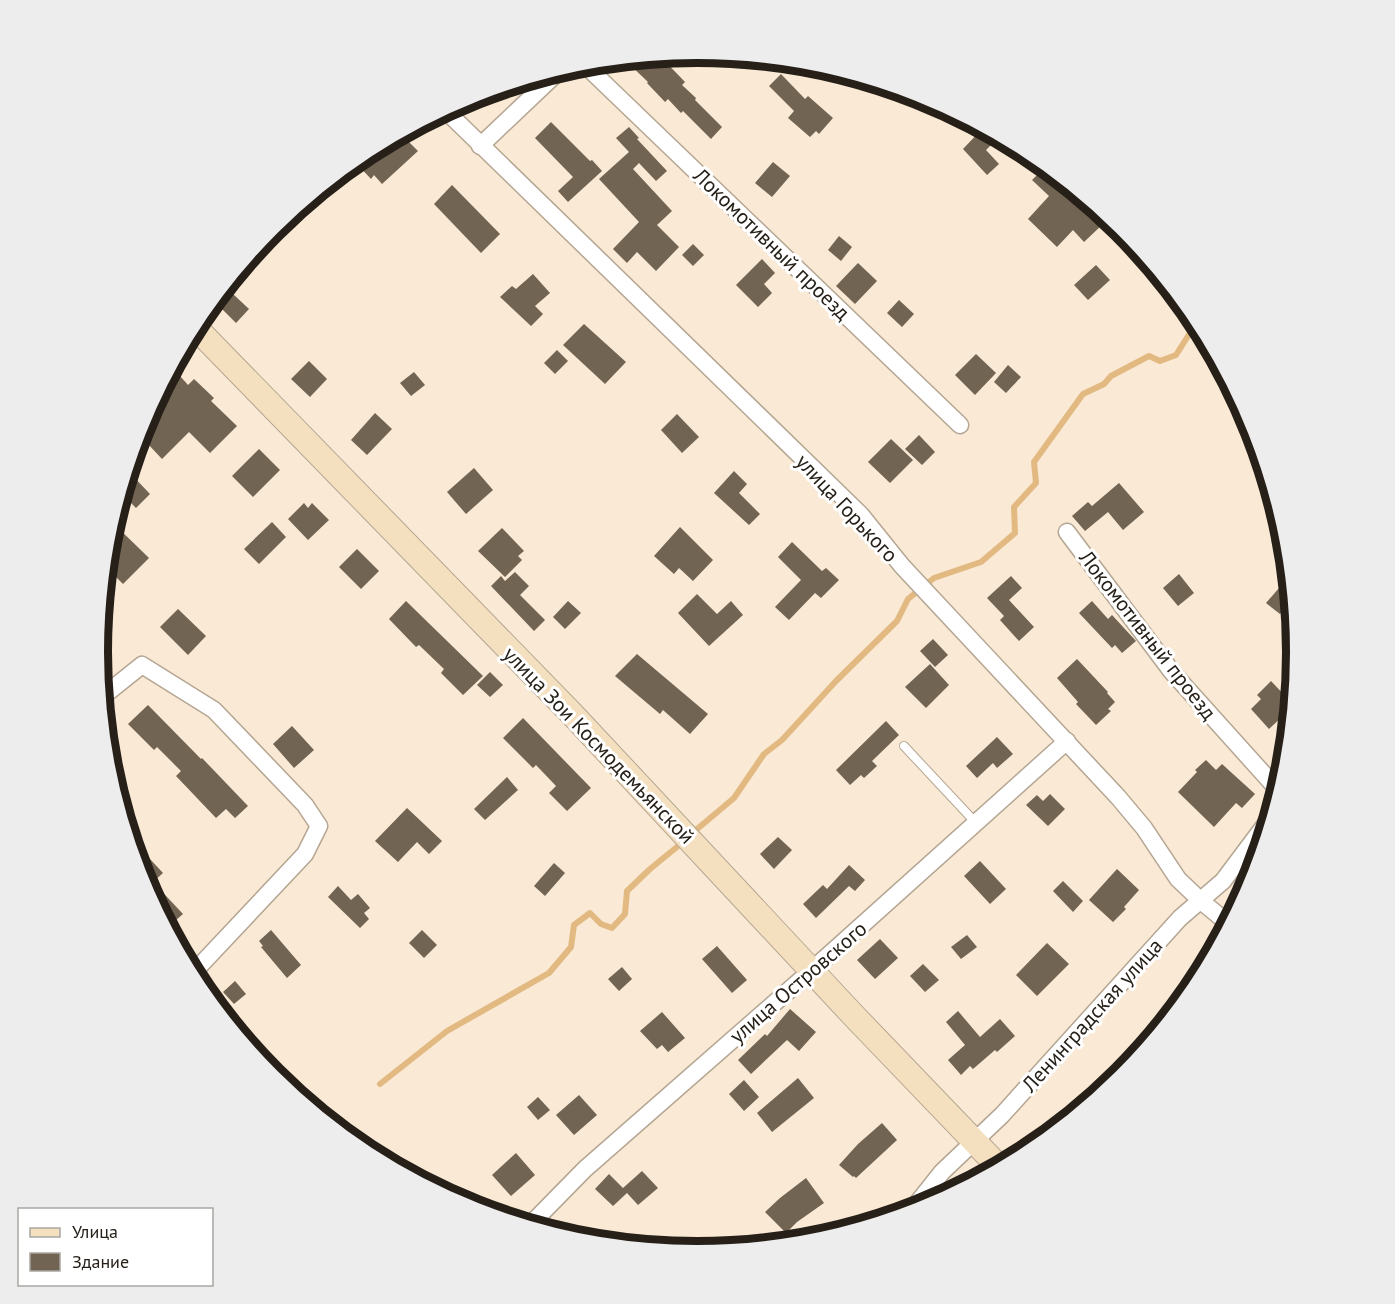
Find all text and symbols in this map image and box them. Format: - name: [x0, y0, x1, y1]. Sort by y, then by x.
- street label: Локомотивный проезд: [687, 161, 856, 326]
- street label: улица Горького: [790, 448, 904, 568]
- street label: Локомотивный проезд: [1073, 544, 1223, 725]
- street label: улица Зои Космодемьянской: [498, 641, 700, 849]
- street label: улица Островского: [724, 915, 872, 1049]
- street label: Ленинградская улица: [1015, 932, 1168, 1098]
- legend: [18, 1208, 213, 1286]
- text: Улица: [72, 1220, 118, 1243]
- text: Здание: [72, 1250, 129, 1273]

